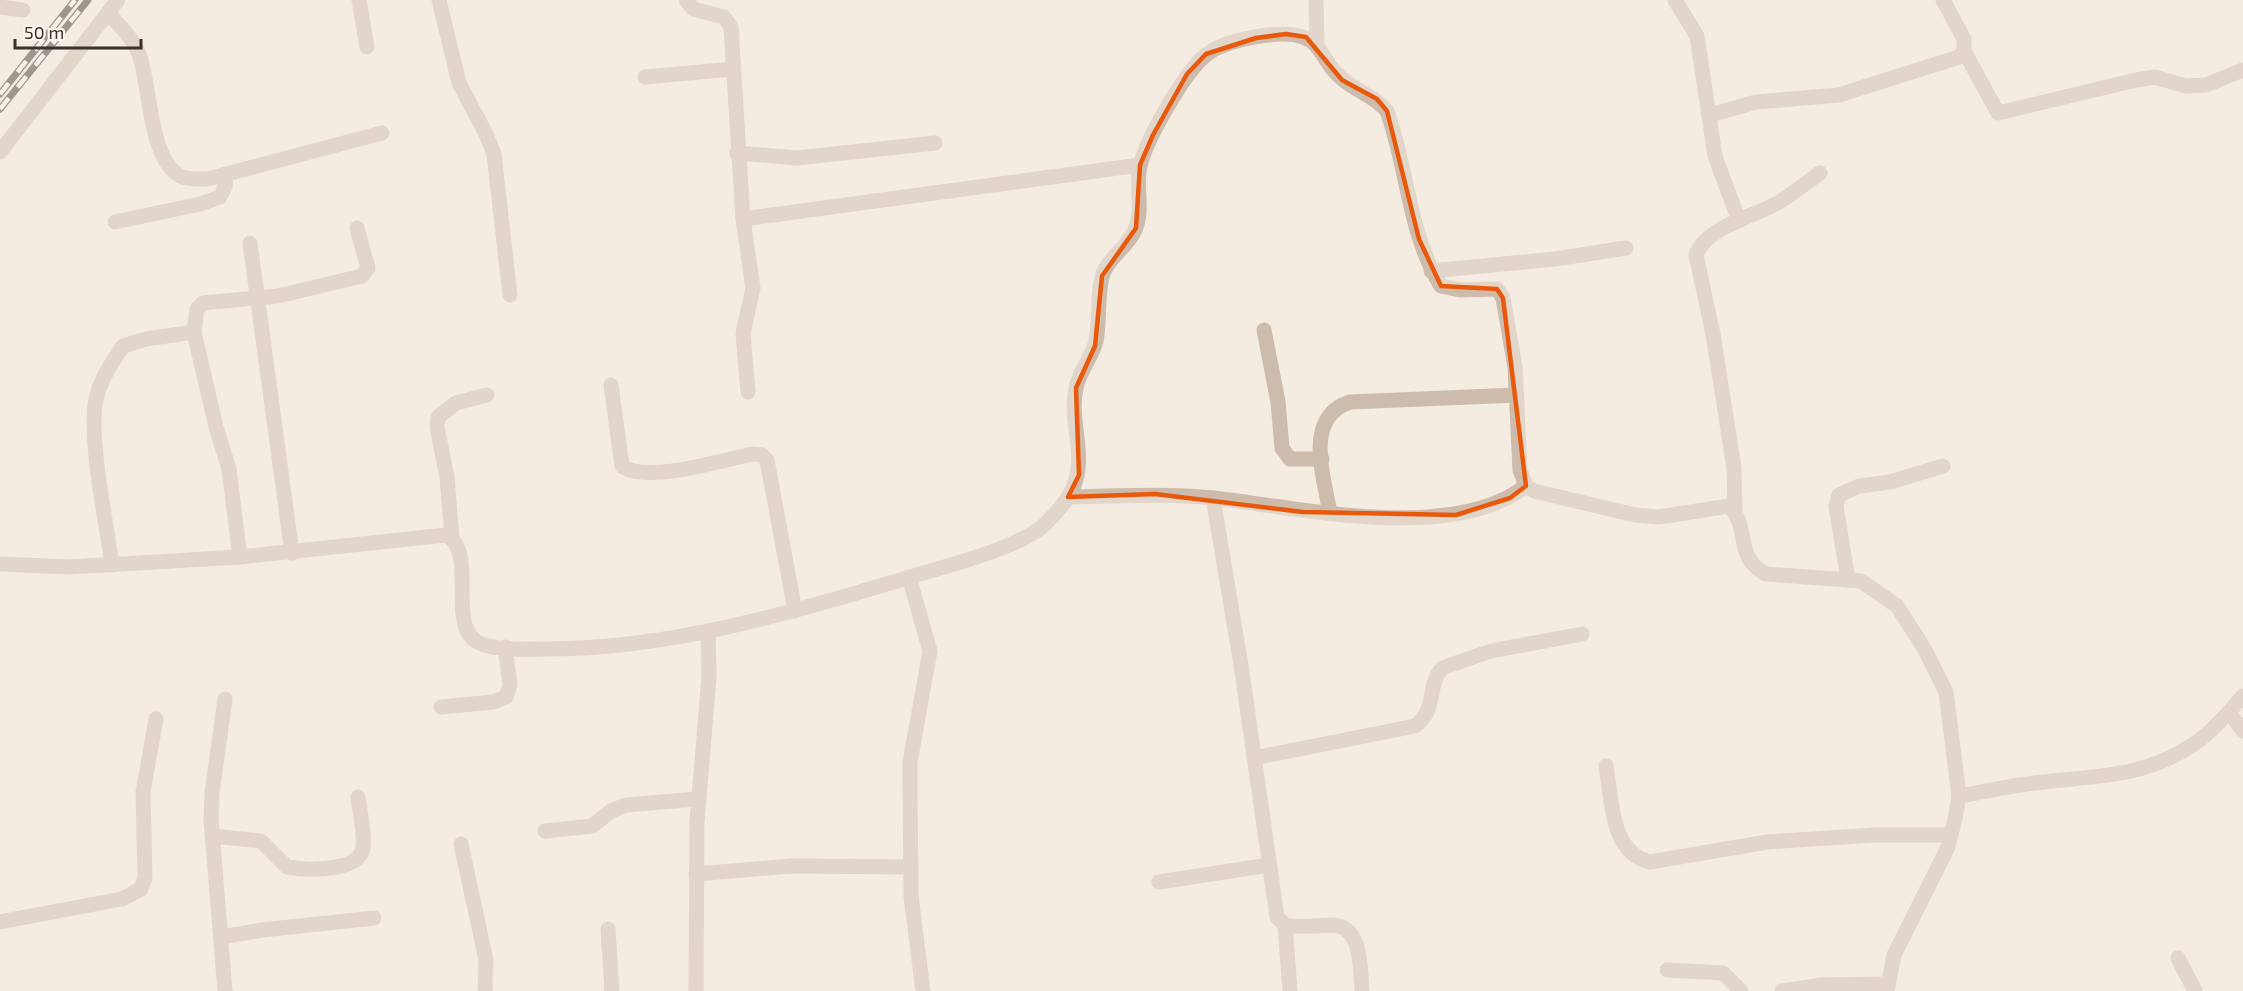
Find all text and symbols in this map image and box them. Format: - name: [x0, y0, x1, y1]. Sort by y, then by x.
- scale bar: [15, 12, 141, 50]
- text: 50 m: [24, 21, 64, 43]

